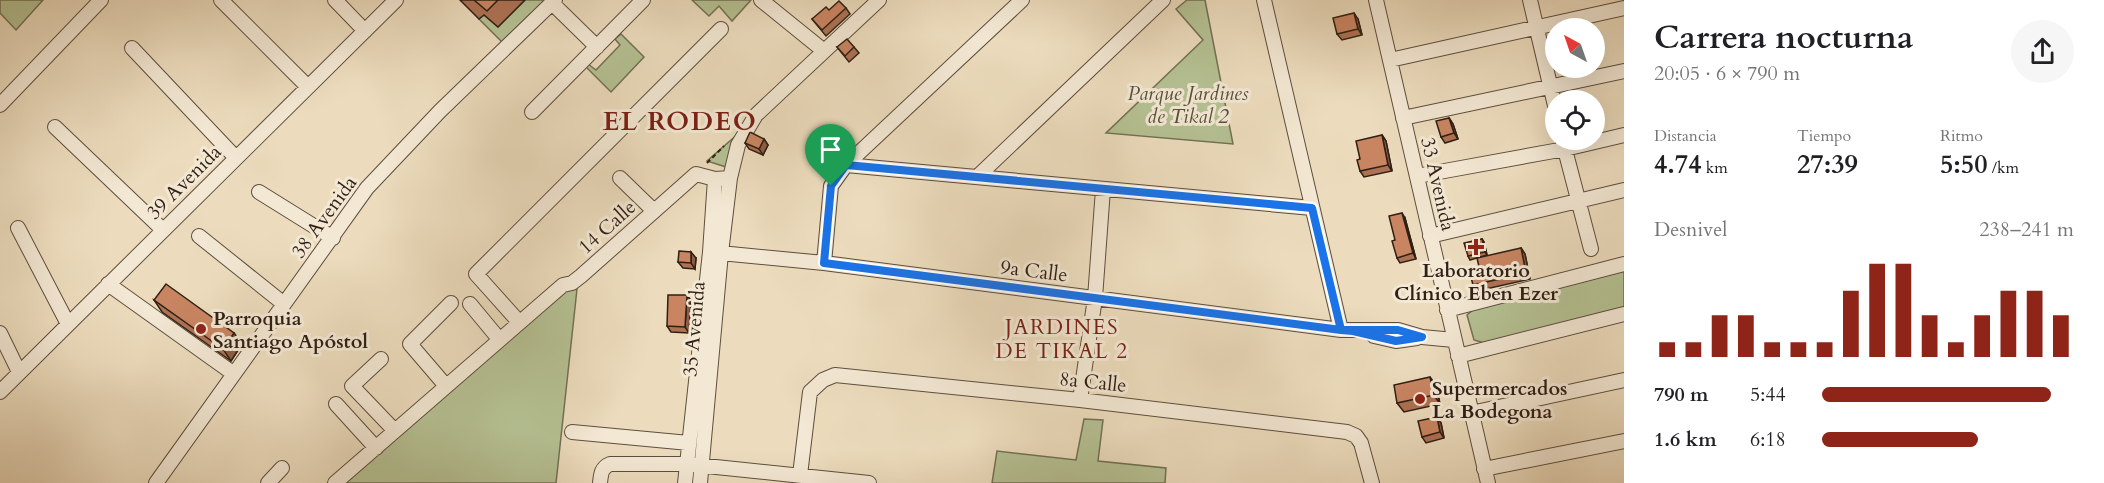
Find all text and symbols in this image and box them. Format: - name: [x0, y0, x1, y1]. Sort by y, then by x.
- text: Carrera nocturna: [1654, 15, 1913, 60]
- north arrow: [1545, 18, 1605, 78]
- map controls: [1545, 18, 1605, 150]
- button: share: [2011, 20, 2074, 83]
- text: 20:05 · 6 × 790 m: [1654, 60, 1800, 87]
- park label: Parque Jardines de Tikal 2: [1127, 80, 1249, 130]
- button: locate: [1545, 90, 1605, 150]
- district label: EL RODEO: [603, 104, 757, 139]
- pin: [805, 124, 856, 186]
- text: Distancia: [1654, 125, 1717, 147]
- text: Tiempo: [1797, 125, 1851, 147]
- text: Ritmo: [1940, 125, 1983, 147]
- icon: arrive: [814, 133, 847, 166]
- street label: 33 Avenida: [1414, 134, 1462, 234]
- street label: 39 Avenida: [141, 138, 228, 225]
- text: 4.74: [1654, 147, 1702, 182]
- text: 27:39: [1797, 147, 1858, 182]
- text: 5:50: [1940, 147, 1988, 182]
- text: km: [1702, 157, 1728, 179]
- text: /km: [1988, 157, 2019, 179]
- street label: 38 Avenida: [285, 170, 363, 264]
- street label: 14 Calle: [572, 194, 642, 260]
- text: Desnivel: [1654, 216, 1727, 243]
- text: 238–241 m: [1979, 216, 2074, 243]
- marker: Laboratorio Clínico Eben Ezer: [1467, 238, 1485, 256]
- street label: 9a Calle: [999, 253, 1069, 289]
- place label: Laboratorio Clínico Eben Ezer: [1394, 257, 1559, 307]
- street label: 35 Avenida: [676, 280, 712, 378]
- place label: Parroquia Santiago Apóstol: [213, 305, 368, 355]
- district label: JARDINES DE TIKAL 2: [996, 313, 1128, 366]
- marker: Parroquia Santiago Apóstol: [194, 322, 208, 336]
- street label: 8a Calle: [1058, 365, 1128, 399]
- place label: Supermercados La Bodegona: [1432, 375, 1568, 425]
- text: 790 m: [1654, 381, 1709, 408]
- text: 5:44: [1750, 381, 1786, 408]
- marker: Supermercados La Bodegona: [1413, 392, 1427, 406]
- text: 1.6 km: [1654, 426, 1717, 453]
- text: 6:18: [1750, 426, 1786, 453]

